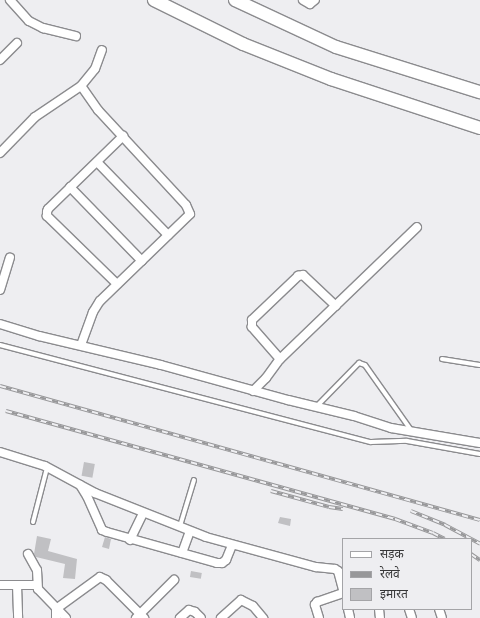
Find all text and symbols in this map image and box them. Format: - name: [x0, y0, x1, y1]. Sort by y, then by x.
- legend: [342, 538, 472, 610]
- text: सड़क: [380, 546, 404, 561]
- text: रेलवे: [380, 566, 400, 581]
- text: इमारत: [380, 586, 408, 601]

